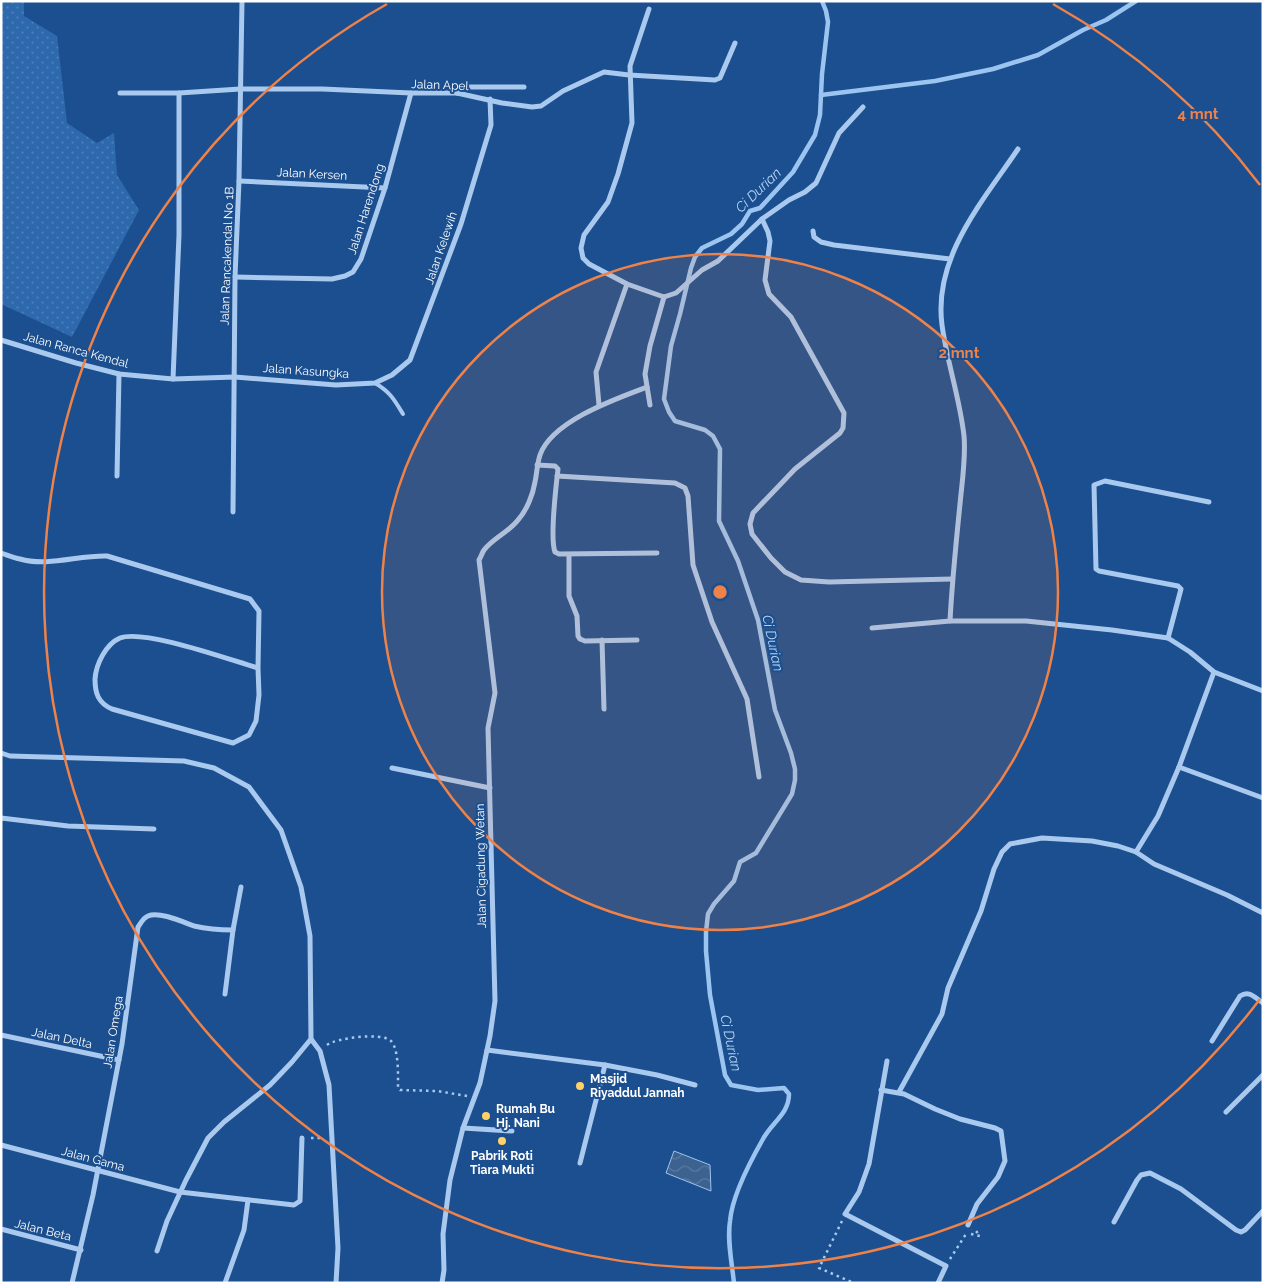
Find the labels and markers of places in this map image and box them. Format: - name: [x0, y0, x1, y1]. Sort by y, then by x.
- centre of rings: [711, 583, 729, 601]
- place label: Masjid Riyaddul Jannah: [590, 1072, 685, 1100]
- marker: Masjid Riyaddul Jannah: [574, 1080, 586, 1092]
- place label: Rumah Bu Hj. Nani: [496, 1102, 555, 1130]
- marker: Rumah Bu Hj. Nani: [480, 1110, 492, 1122]
- marker: Pabrik Roti Tiara Mukti: [496, 1135, 508, 1147]
- place label: Pabrik Roti Tiara Mukti: [470, 1149, 534, 1177]

